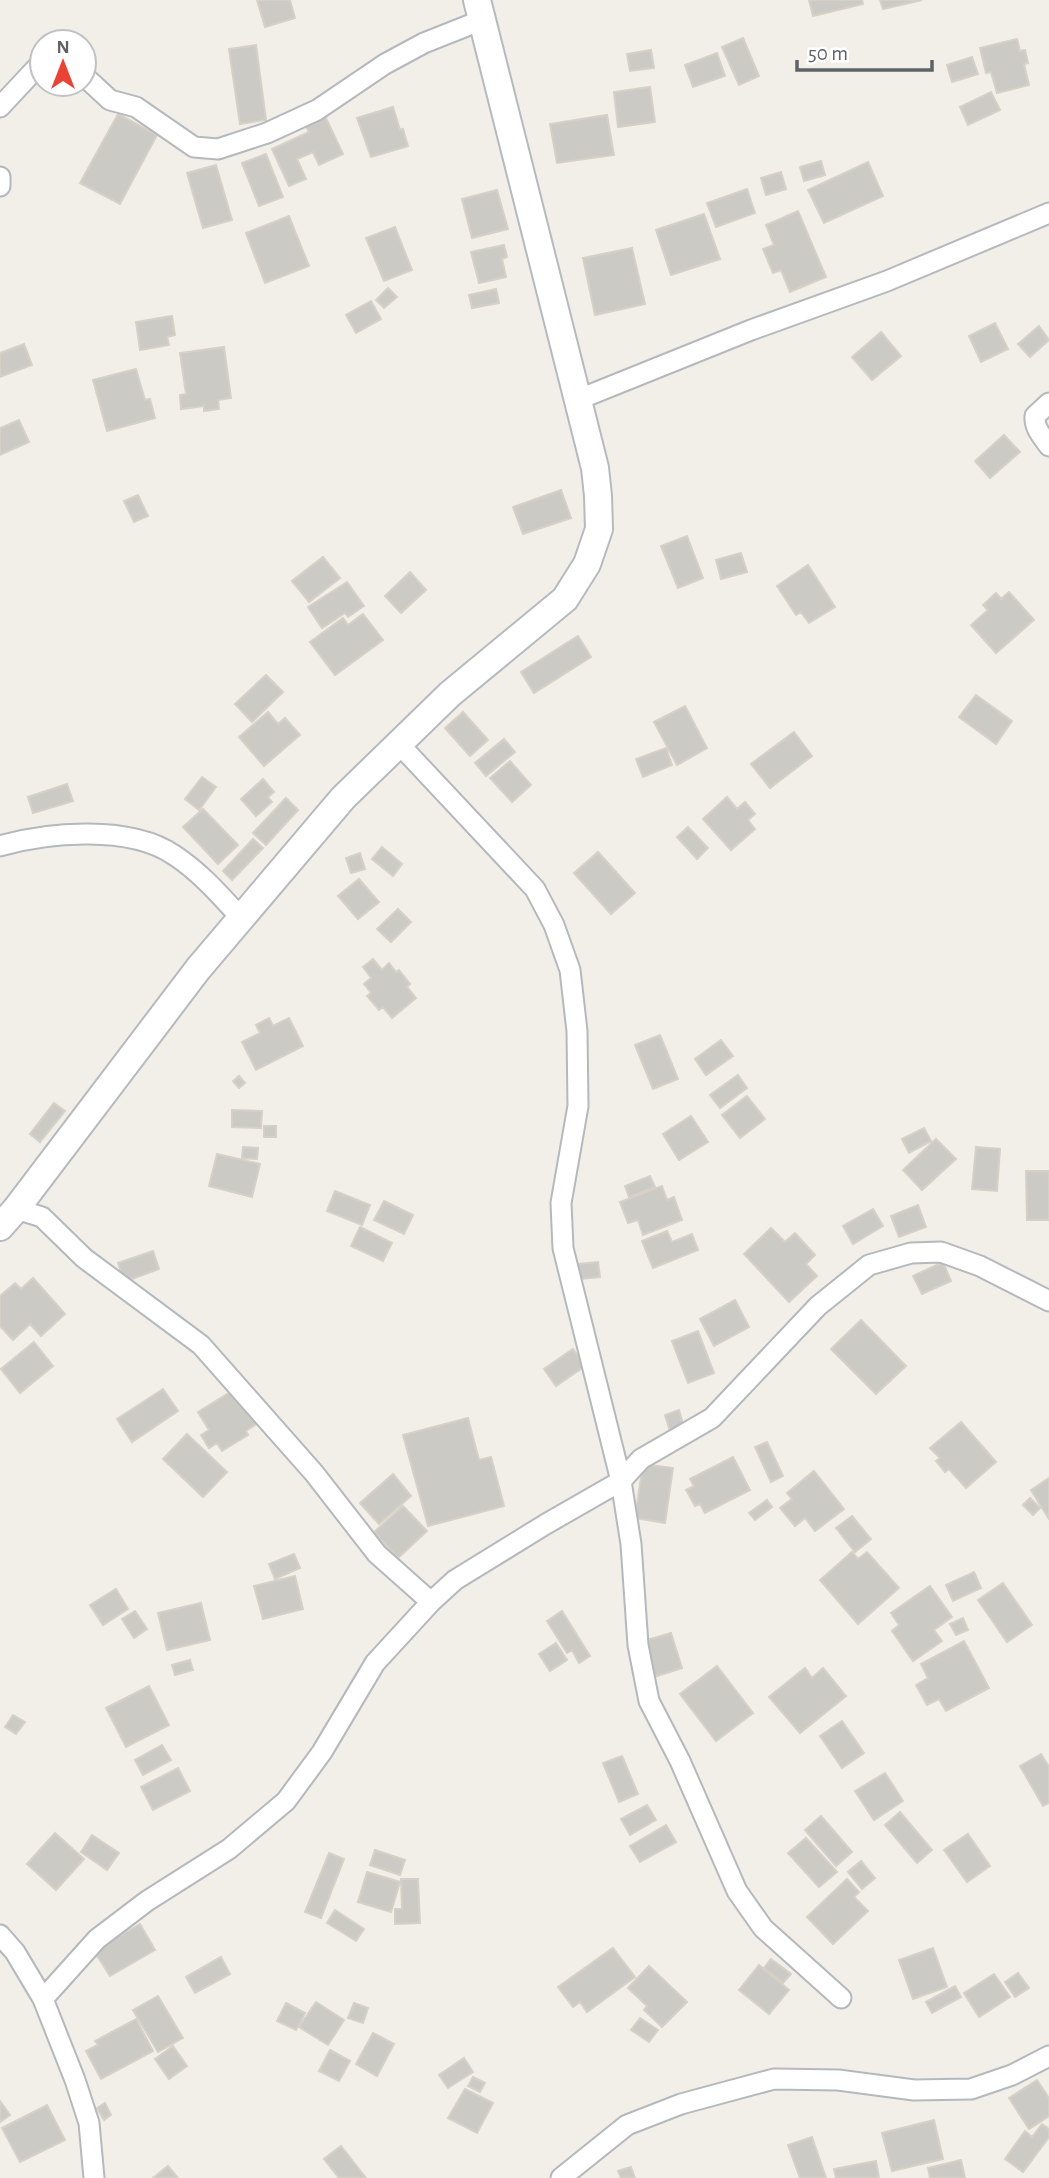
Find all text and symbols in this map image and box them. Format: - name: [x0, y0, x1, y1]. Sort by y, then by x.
- north arrow: [28, 28, 98, 98]
- scale bar: [797, 28, 932, 72]
- text: N: [56, 38, 70, 57]
- text: 50 m: [808, 43, 848, 64]

